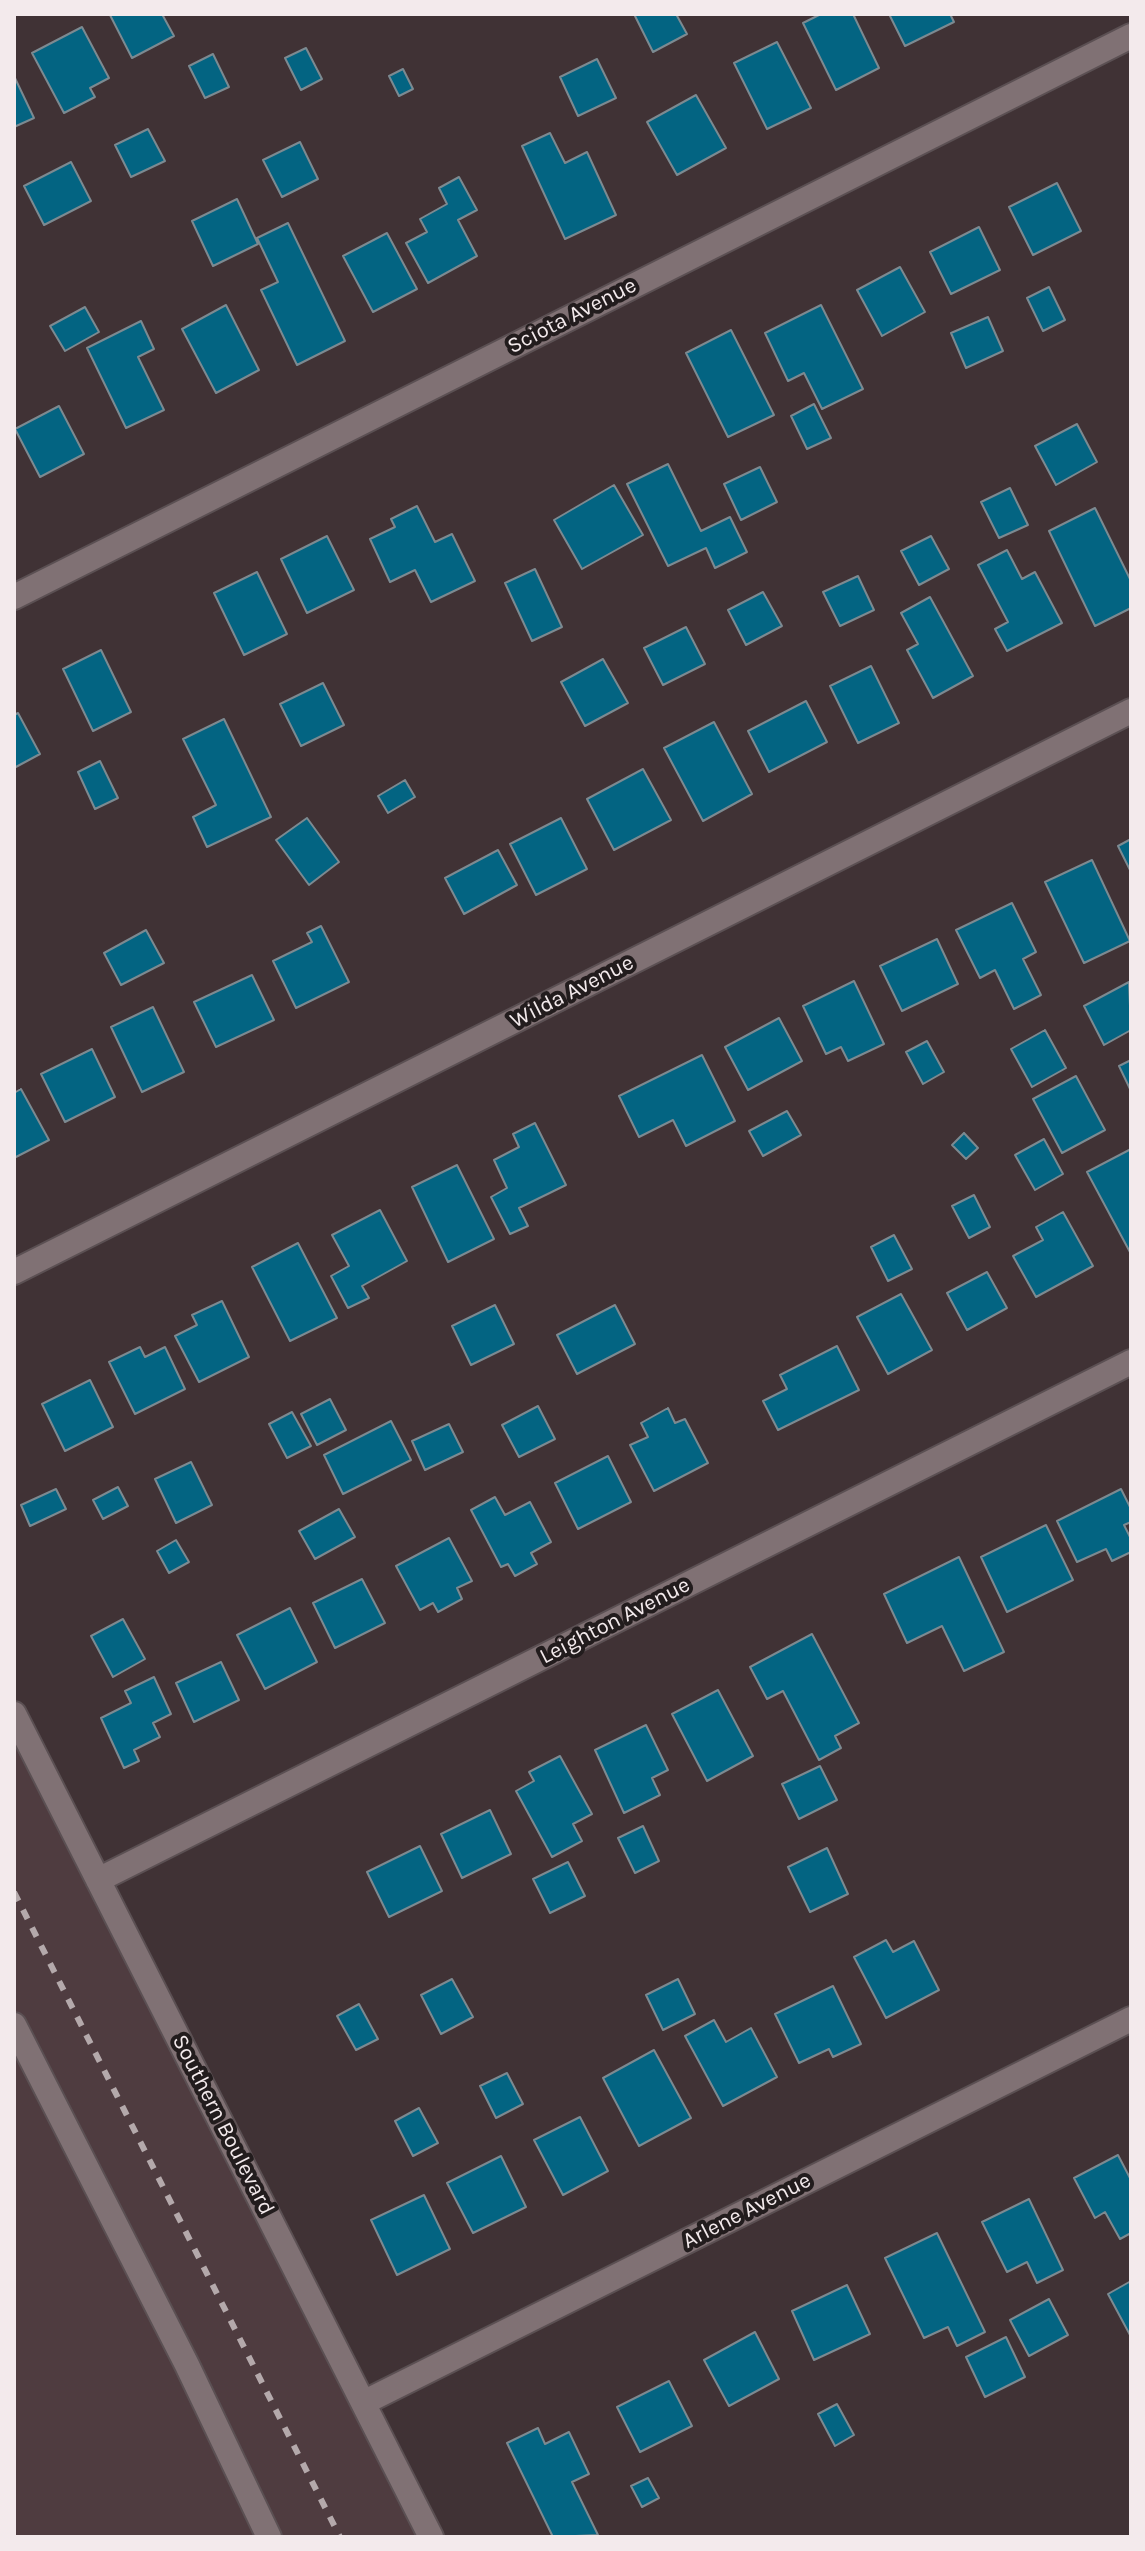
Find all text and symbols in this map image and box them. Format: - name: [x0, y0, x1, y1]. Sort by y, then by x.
- street label: Sciota Avenue: [503, 272, 641, 360]
- street label: Wilda Avenue: [506, 950, 638, 1034]
- street label: Leighton Avenue: [535, 1572, 695, 1670]
- street label: Southern Boulevard: [166, 2031, 280, 2219]
- street label: Arlene Avenue: [679, 2167, 815, 2255]

